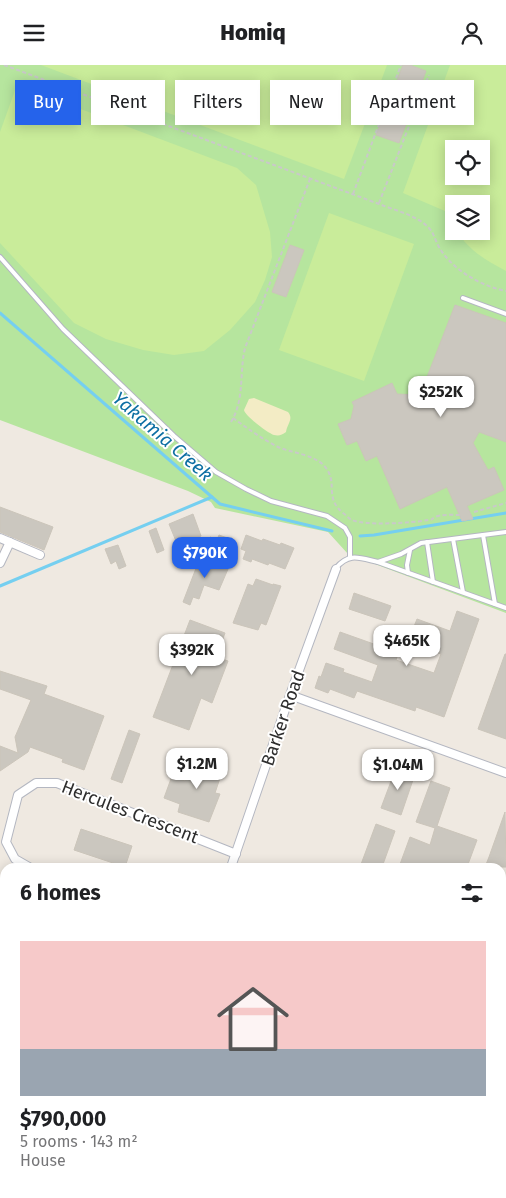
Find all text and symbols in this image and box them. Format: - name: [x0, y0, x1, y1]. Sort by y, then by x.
- icon: menu: [20, 19, 48, 47]
- text: Homiq: [220, 19, 286, 46]
- icon: person: [458, 19, 486, 47]
- chip: Buy: [15, 80, 81, 125]
- chip: Rent: [91, 80, 165, 125]
- chip: Filters: [175, 80, 260, 125]
- chip: New: [270, 80, 341, 125]
- chip: Apartment: [351, 80, 474, 125]
- map controls: [445, 140, 490, 240]
- button: locate: [445, 140, 490, 185]
- button: layers: [445, 195, 490, 240]
- pin: $252K: [406, 375, 476, 418]
- text: $252K: [419, 382, 463, 401]
- water label: Yakamia Creek: [108, 387, 217, 486]
- pin: $790K: [170, 537, 240, 579]
- text: $790K: [183, 543, 227, 562]
- pin: $465K: [372, 625, 442, 667]
- text: $465K: [384, 631, 430, 650]
- pin: $392K: [157, 633, 227, 676]
- text: $392K: [170, 640, 214, 659]
- street label: Barker Road: [256, 667, 310, 769]
- pin: $1.2M: [162, 747, 232, 790]
- pin: $1.04M: [357, 749, 439, 791]
- text: $1.2M: [177, 754, 217, 773]
- text: $1.04M: [373, 755, 423, 774]
- street label: Hercules Crescent: [58, 776, 202, 848]
- icon: filters: [458, 879, 486, 907]
- text: 6 homes: [20, 880, 101, 906]
- icon: home: [208, 974, 298, 1064]
- text: $790,000: [20, 1106, 106, 1132]
- text: 5 rooms · 143 m²: [20, 1132, 138, 1151]
- text: House: [20, 1151, 66, 1170]

